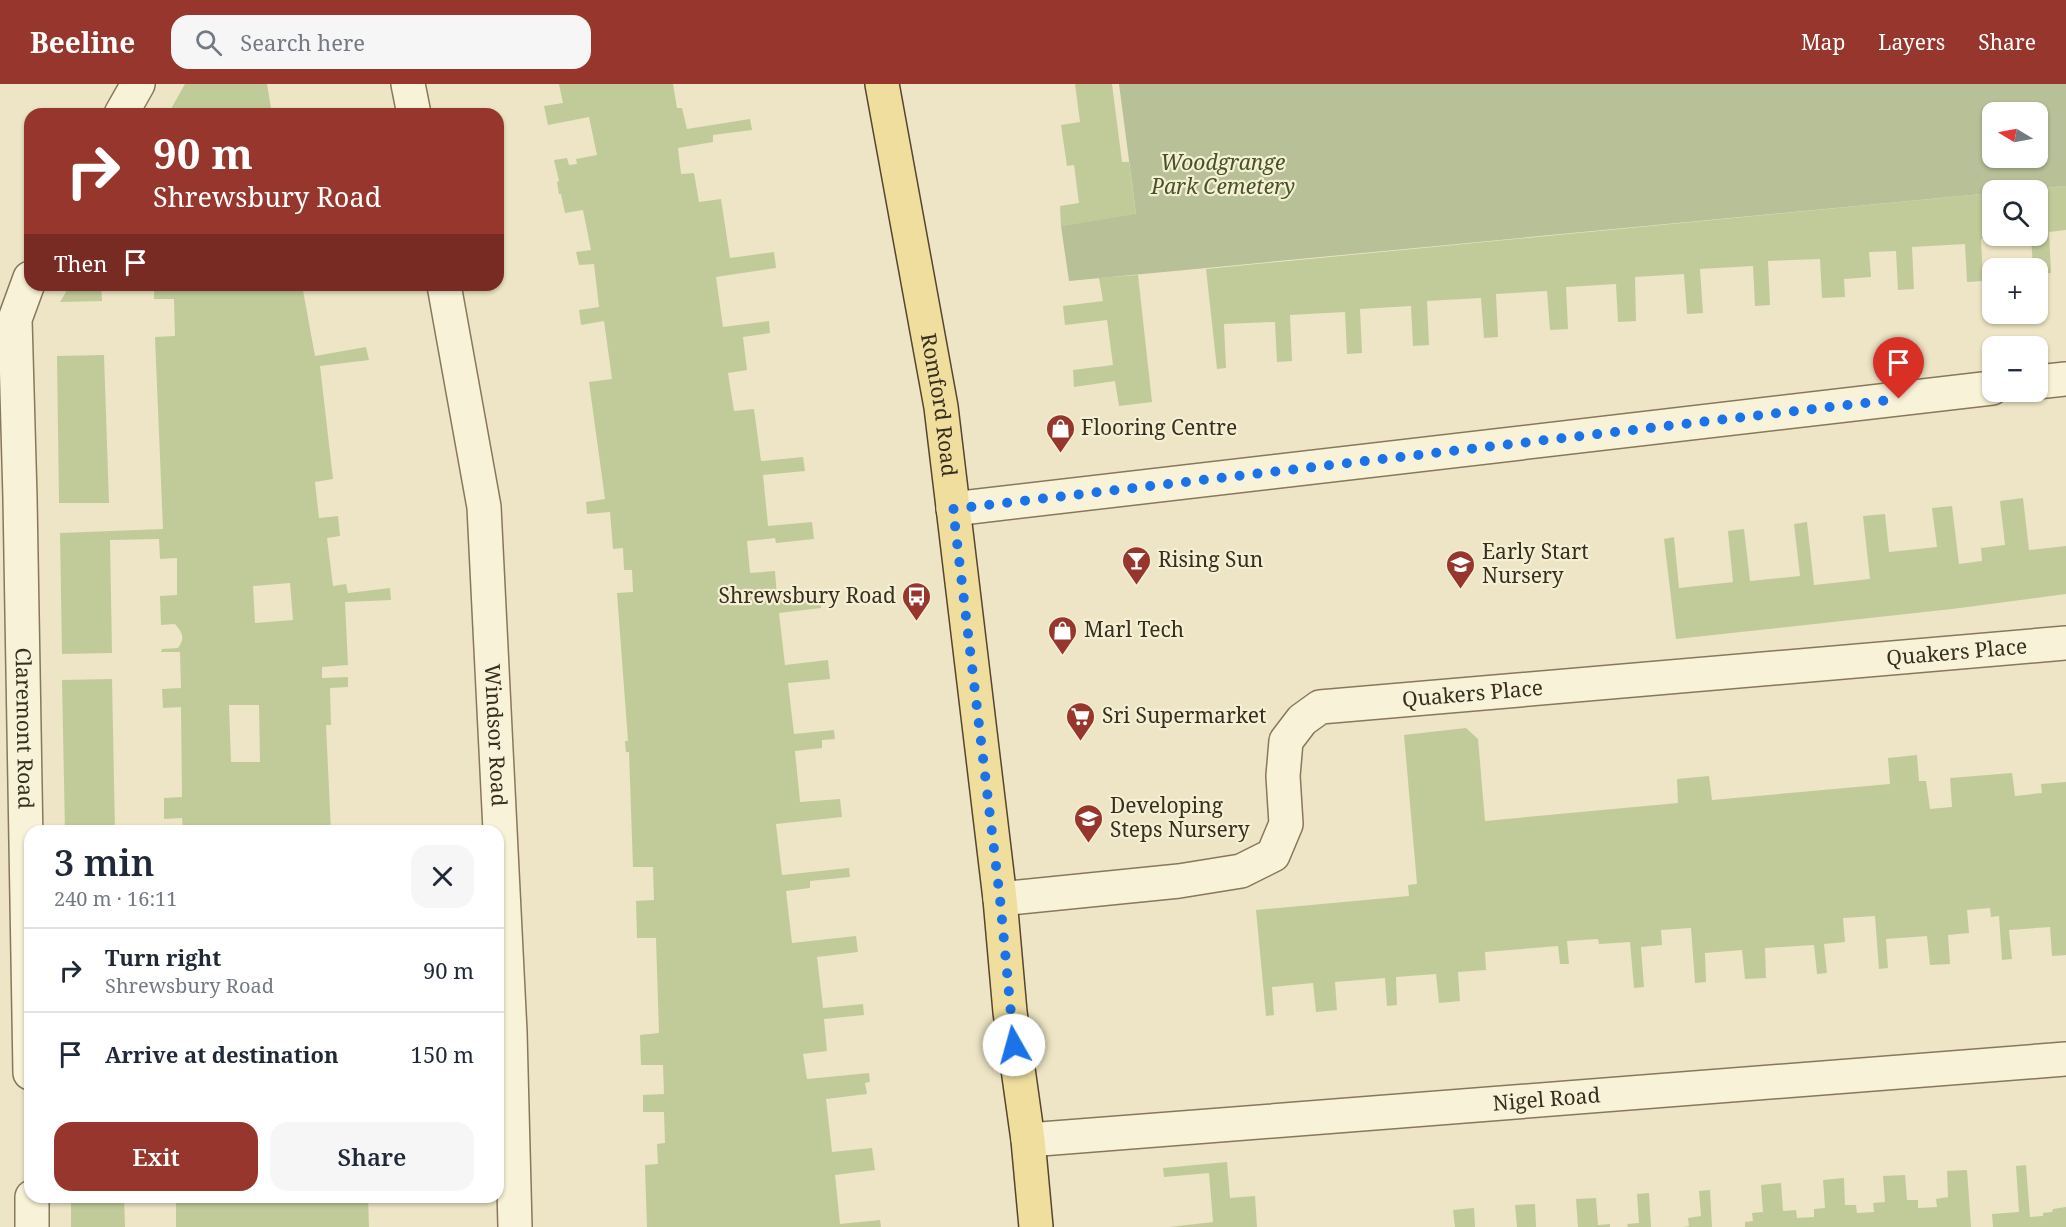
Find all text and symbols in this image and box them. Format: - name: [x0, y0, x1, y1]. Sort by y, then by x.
- search box: [171, 15, 591, 69]
- text: Beeline: [30, 23, 135, 61]
- icon: search: [192, 26, 225, 59]
- text: Search here: [240, 27, 365, 57]
- text: Map: [1801, 28, 1845, 56]
- text: Layers: [1878, 28, 1945, 56]
- text: Share: [1978, 28, 2036, 56]
- north arrow: [1982, 102, 2048, 168]
- map controls: [1982, 102, 2048, 402]
- text: 90 m: [153, 124, 253, 181]
- icon: right: [54, 132, 132, 210]
- park label: Woodgrange Park Cemetery: [1150, 148, 1295, 200]
- text: Shrewsbury Road: [153, 178, 381, 215]
- button: search: [1982, 180, 2048, 246]
- icon: arrive: [119, 246, 152, 279]
- text: Then: [54, 248, 107, 278]
- button: +: [1982, 258, 2048, 324]
- street label: Romford Road: [915, 331, 964, 478]
- button: −: [1982, 336, 2048, 402]
- pin: [1873, 337, 1924, 399]
- icon: arrive: [1882, 346, 1915, 379]
- shop icon: Flooring Centre: [1044, 412, 1076, 454]
- place label: Flooring Centre: [1081, 413, 1237, 441]
- place label: Early Start Nursery: [1482, 537, 1589, 589]
- bar icon: Rising Sun: [1121, 544, 1153, 586]
- place label: Rising Sun: [1158, 545, 1263, 573]
- school or university icon: Early Start Nursery: [1445, 548, 1477, 590]
- bus stop icon: Shrewsbury Road: [901, 580, 933, 622]
- place label: Shrewsbury Road: [718, 581, 896, 609]
- shop icon: Marl Tech: [1047, 614, 1079, 656]
- place label: Marl Tech: [1084, 615, 1184, 643]
- street label: Quakers Place: [1885, 631, 2028, 671]
- street label: Claremont Road: [10, 647, 40, 809]
- street label: Windsor Road: [479, 663, 514, 807]
- street label: Quakers Place: [1401, 673, 1544, 713]
- supermarket icon: Sri Supermarket: [1065, 700, 1097, 742]
- place label: Sri Supermarket: [1102, 701, 1266, 729]
- place label: Developing Steps Nursery: [1110, 791, 1250, 843]
- school or university icon: Developing Steps Nursery: [1073, 802, 1105, 844]
- text: 3 min: [54, 838, 155, 887]
- button: close: [411, 845, 474, 908]
- text: 240 m · 16:11: [54, 885, 177, 912]
- text: Turn right: [105, 942, 221, 972]
- icon: right: [54, 954, 87, 987]
- text: 90 m: [423, 955, 474, 985]
- text: Shrewsbury Road: [105, 972, 274, 999]
- position arrow: [982, 1013, 1046, 1077]
- icon: arrive: [54, 1038, 87, 1071]
- text: Arrive at destination: [105, 1039, 339, 1069]
- text: 150 m: [411, 1039, 474, 1069]
- street label: Nigel Road: [1491, 1080, 1601, 1117]
- button: Exit: [54, 1122, 258, 1191]
- button: Share: [270, 1122, 474, 1191]

